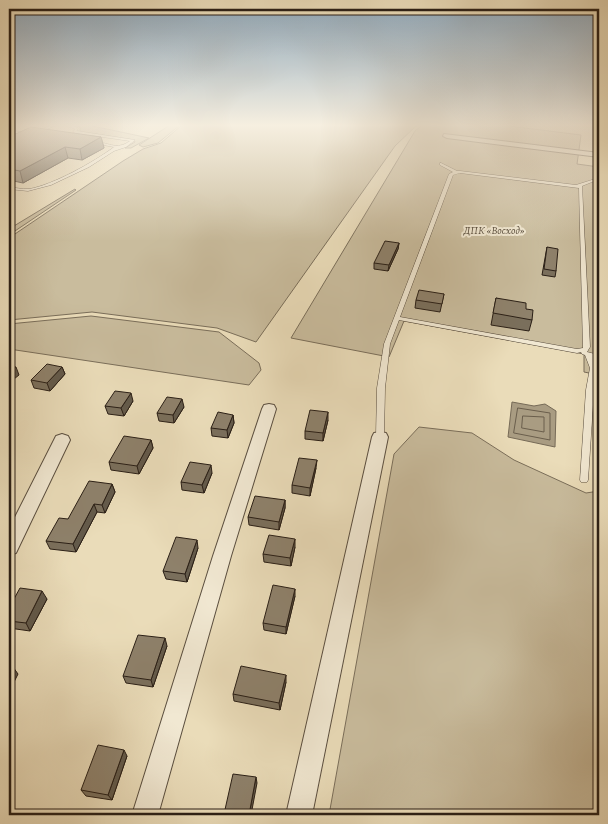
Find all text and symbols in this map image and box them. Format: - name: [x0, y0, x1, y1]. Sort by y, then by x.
- park label: ДПК «Восход»: [463, 223, 525, 238]

